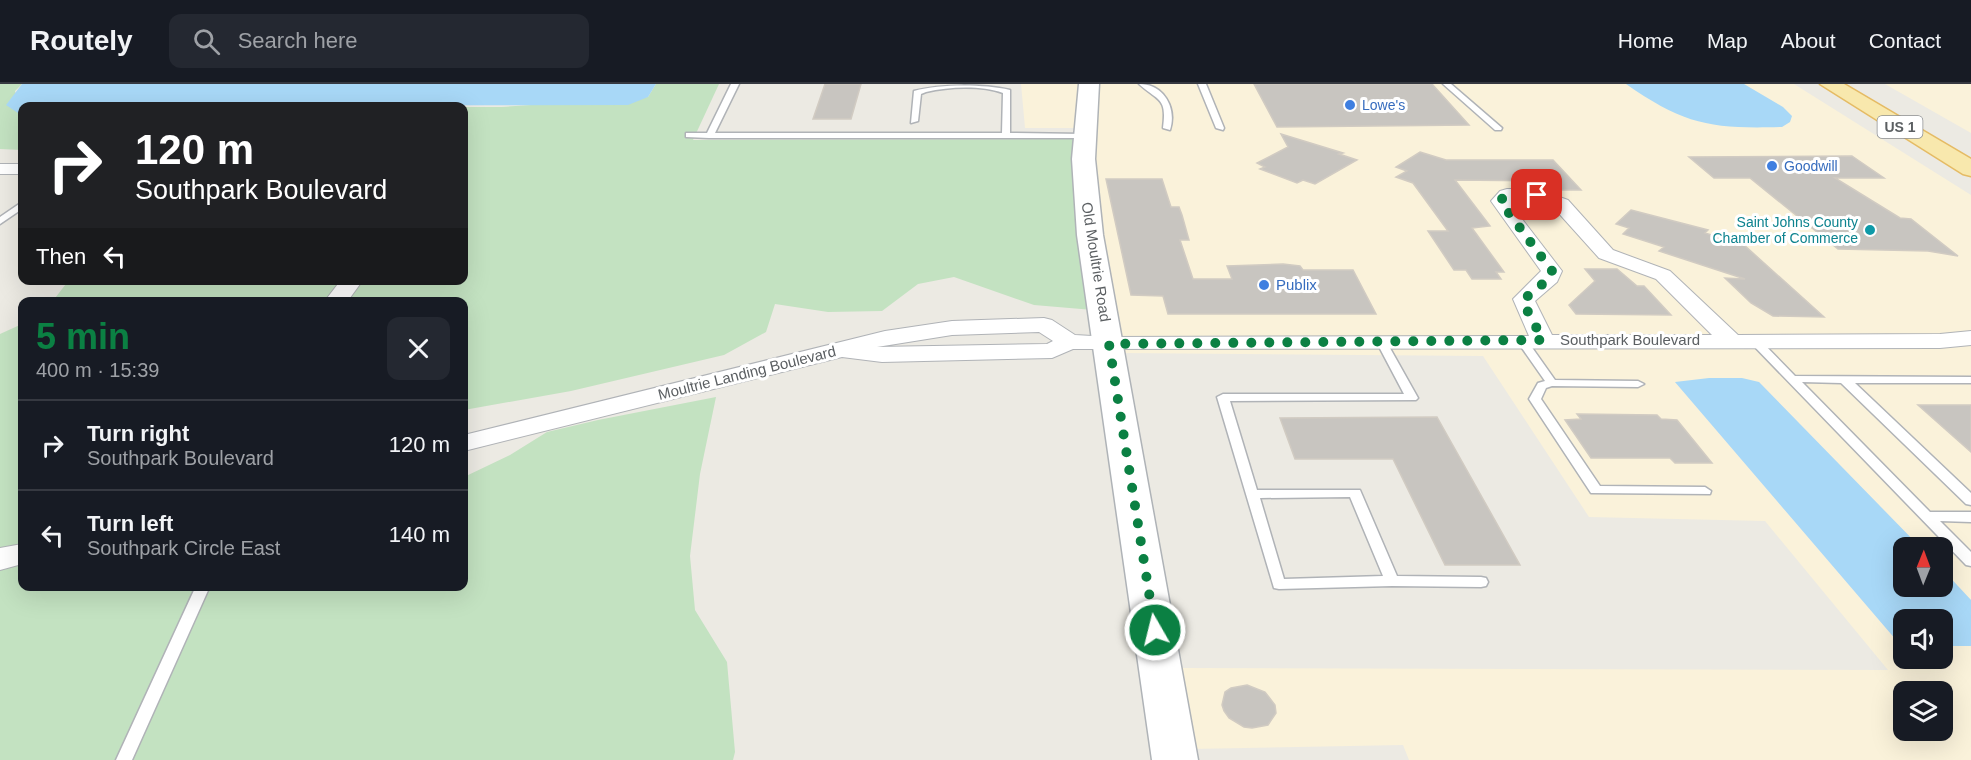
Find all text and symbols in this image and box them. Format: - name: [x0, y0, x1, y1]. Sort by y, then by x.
- search box: [169, 14, 589, 68]
- text: Routely: [30, 25, 133, 56]
- icon: search: [190, 25, 223, 58]
- text: Search here: [238, 28, 358, 53]
- text: Home: [1618, 29, 1674, 52]
- text: Map: [1707, 29, 1748, 52]
- text: About: [1781, 29, 1836, 52]
- text: Contact: [1869, 29, 1941, 52]
- place label: Lowe's: [1362, 97, 1405, 113]
- marker: Lowe's: [1343, 98, 1357, 112]
- road number: US 1: [1878, 116, 1922, 138]
- icon: right: [36, 126, 114, 204]
- text: 120 m: [135, 126, 254, 173]
- place label: Goodwill: [1784, 158, 1838, 174]
- marker: Goodwill: [1765, 159, 1779, 173]
- pin: [1511, 169, 1562, 220]
- text: Southpark Boulevard: [135, 175, 387, 205]
- icon: arrive: [1520, 178, 1553, 211]
- street label: Old Moultrie Road: [1079, 201, 1114, 323]
- place label: Saint Johns County Chamber of Commerce: [1713, 214, 1858, 246]
- marker: Saint Johns County Chamber of Commerce: [1863, 223, 1877, 237]
- icon: left: [98, 240, 131, 273]
- text: Then: [36, 244, 86, 269]
- place label: Publix: [1276, 276, 1317, 293]
- marker: Publix: [1257, 278, 1271, 292]
- text: 5 min: [36, 316, 130, 357]
- button: close: [387, 317, 450, 380]
- street label: Southpark Boulevard: [1560, 331, 1700, 348]
- street label: Moultrie Landing Boulevard: [656, 342, 838, 403]
- text: 400 m · 15:39: [36, 359, 159, 381]
- text: Turn right: [87, 421, 189, 446]
- icon: right: [36, 429, 69, 462]
- text: 120 m: [389, 432, 450, 457]
- text: Southpark Boulevard: [87, 447, 274, 469]
- text: Turn left: [87, 511, 173, 536]
- icon: left: [36, 519, 69, 552]
- text: 140 m: [389, 522, 450, 547]
- text: Southpark Circle East: [87, 537, 280, 559]
- north arrow: [1893, 537, 1953, 597]
- map controls: [1893, 537, 1953, 741]
- position arrow: [1123, 598, 1187, 662]
- button: sound: [1893, 609, 1953, 669]
- button: layers: [1893, 681, 1953, 741]

